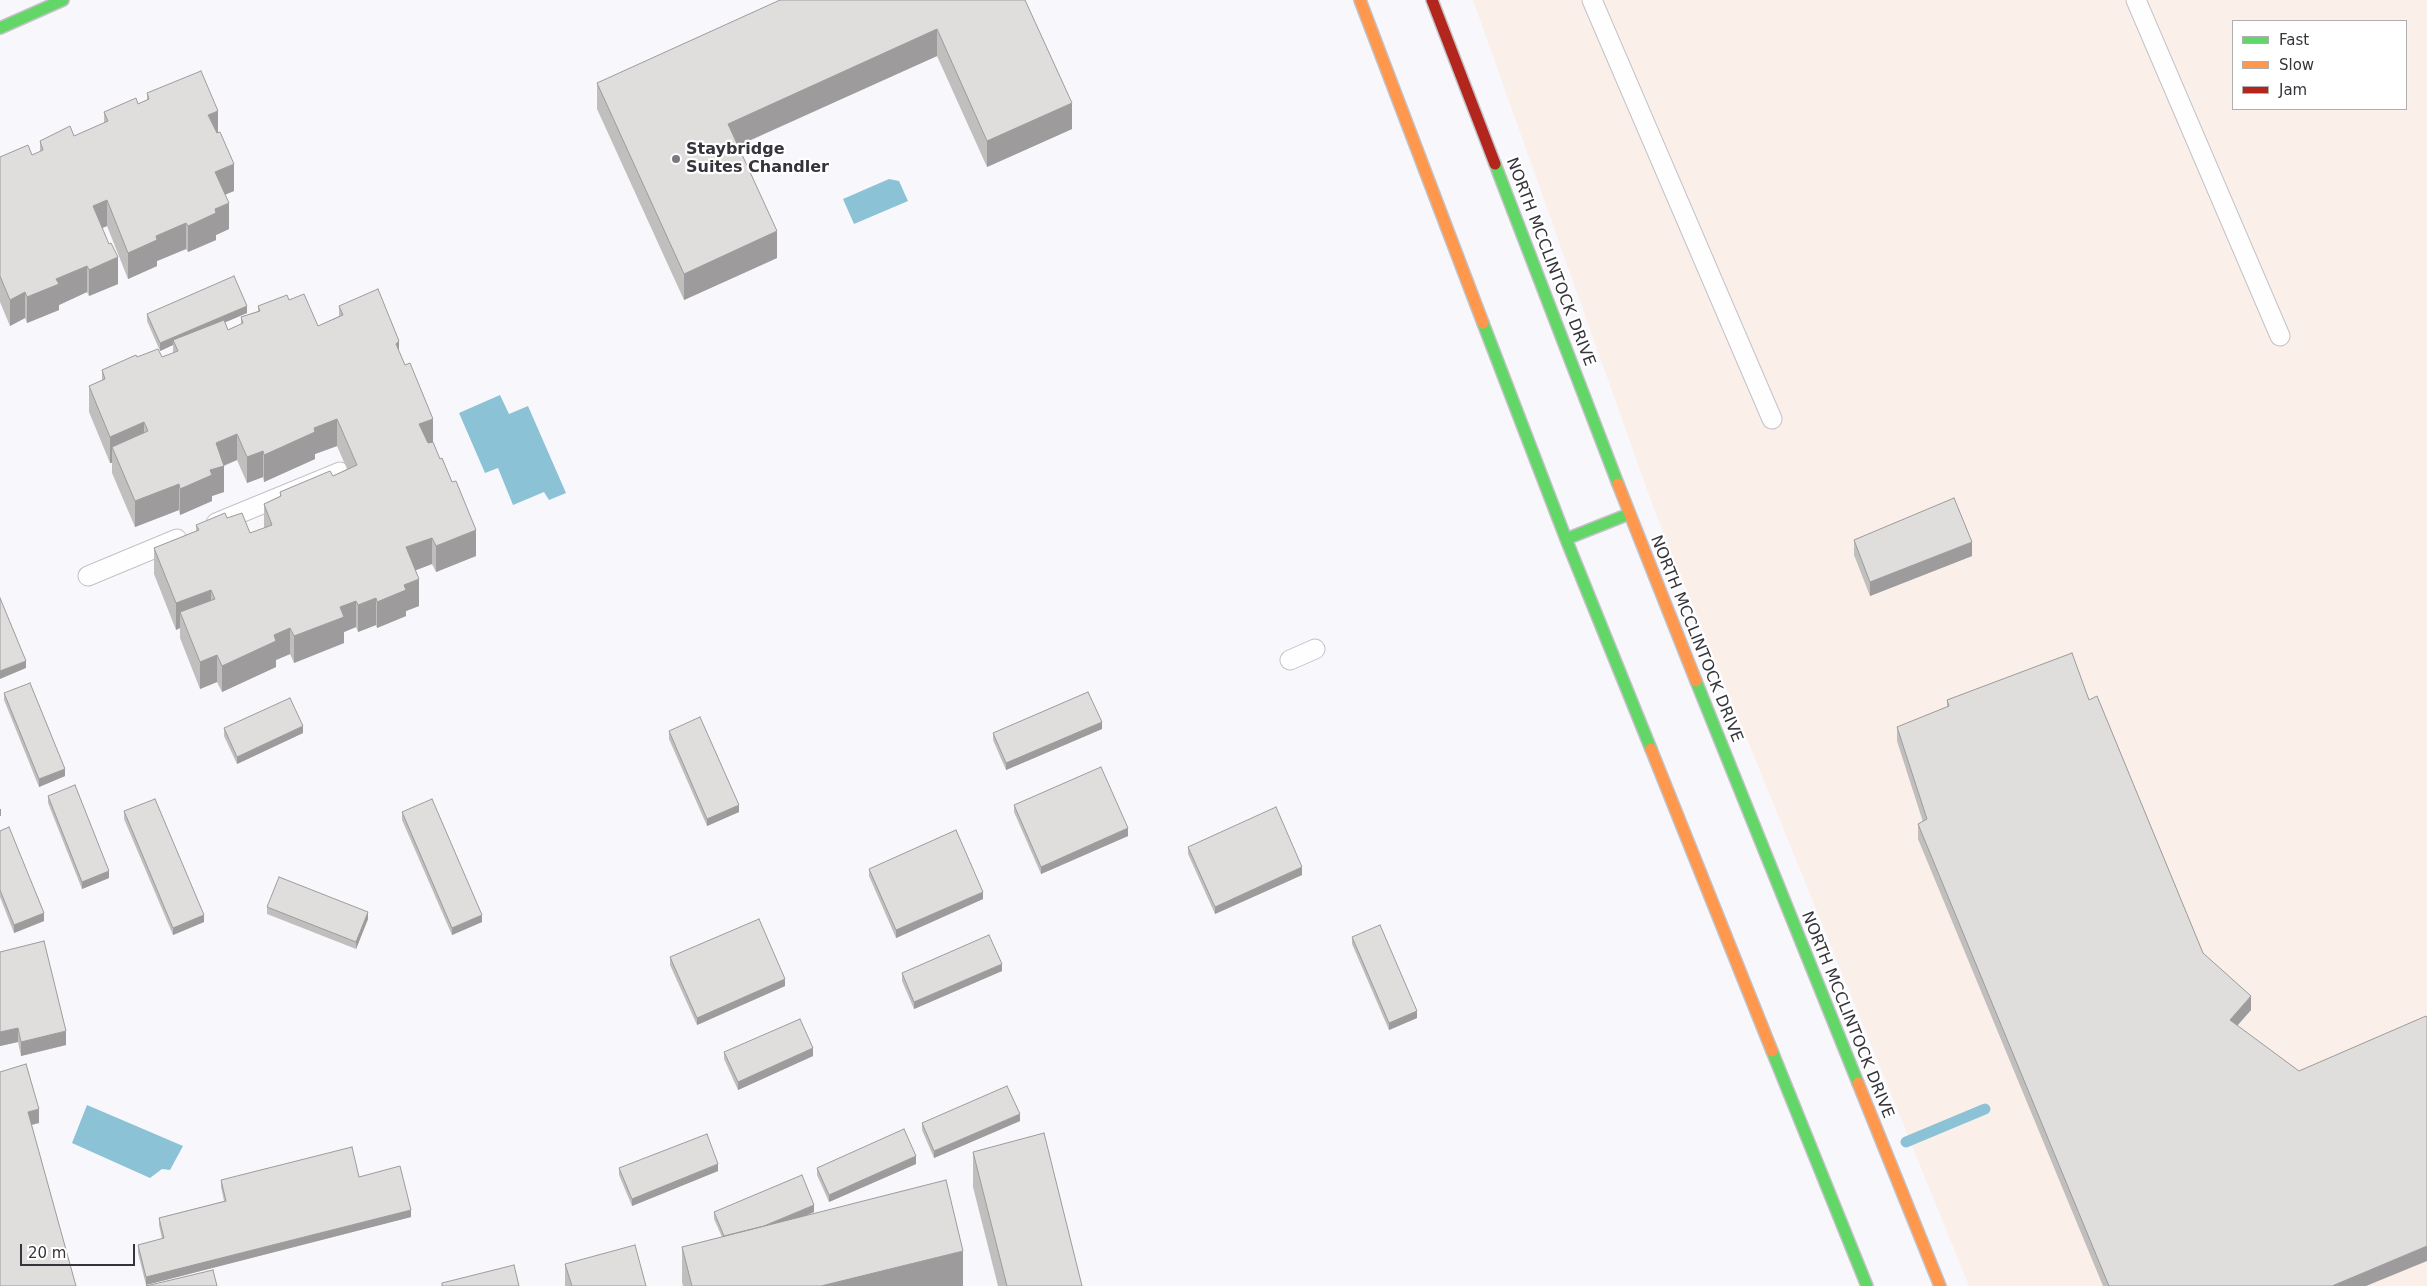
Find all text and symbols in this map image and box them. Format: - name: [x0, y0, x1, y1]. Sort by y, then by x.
- legend: [2232, 20, 2407, 110]
- text: Fast: [2279, 31, 2309, 49]
- text: Slow: [2279, 56, 2314, 74]
- text: Jam: [2279, 81, 2307, 99]
- place label: Staybridge Suites Chandler: [686, 140, 829, 178]
- marker: Staybridge Suites Chandler: [670, 153, 682, 165]
- street label: NORTH MCCLINTOCK DRIVE: [1501, 155, 1599, 369]
- street label: NORTH MCCLINTOCK DRIVE: [1646, 533, 1746, 745]
- street label: NORTH MCCLINTOCK DRIVE: [1797, 909, 1897, 1121]
- scale bar: [22, 1234, 138, 1266]
- text: 20 m: [28, 1244, 66, 1262]

